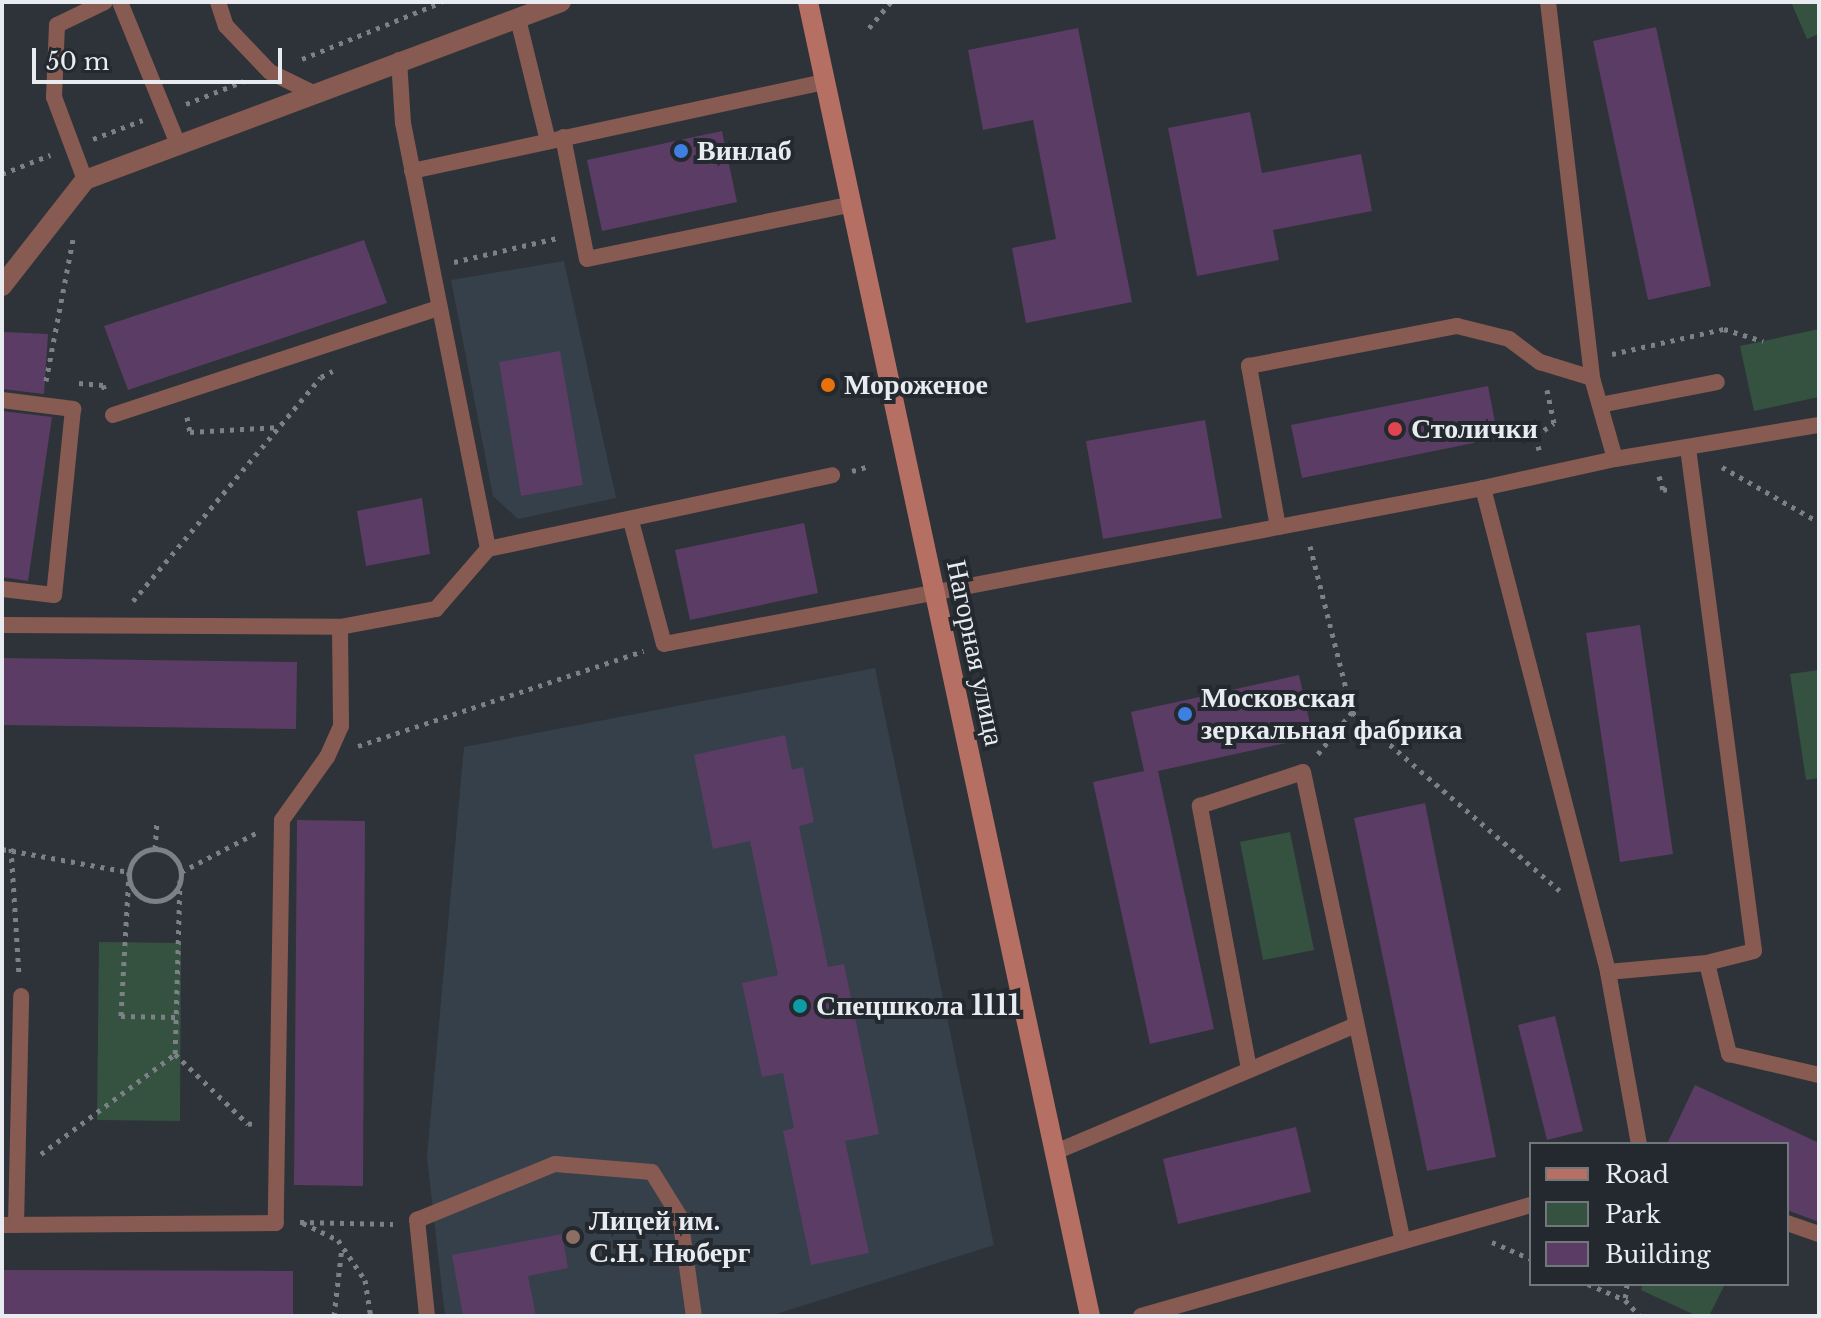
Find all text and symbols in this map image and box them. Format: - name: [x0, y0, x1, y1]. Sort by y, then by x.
- scale bar: [36, 32, 286, 82]
- text: 50 m: [46, 47, 109, 76]
- place label: Винлаб: [697, 134, 792, 168]
- marker: Винлаб: [672, 142, 690, 160]
- place label: Мороженое: [844, 368, 988, 402]
- marker: Мороженое: [819, 376, 837, 394]
- place label: Столички: [1411, 412, 1538, 446]
- marker: Столички: [1386, 420, 1404, 438]
- street label: Нагорная улица: [939, 557, 1011, 749]
- place label: Московская зеркальная фабрика: [1201, 681, 1462, 747]
- marker: Московская зеркальная фабрика: [1176, 705, 1194, 723]
- place label: Спецшкола 1111: [816, 989, 1020, 1023]
- marker: Спецшкола 1111: [791, 997, 809, 1015]
- legend: [1529, 1142, 1789, 1286]
- text: Road: [1605, 1160, 1669, 1189]
- text: Park: [1605, 1200, 1661, 1229]
- place label: Лицей им. С.Н. Нюберг: [589, 1204, 751, 1270]
- marker: Лицей им. С.Н. Нюберг: [564, 1228, 582, 1246]
- text: Building: [1605, 1240, 1711, 1269]

